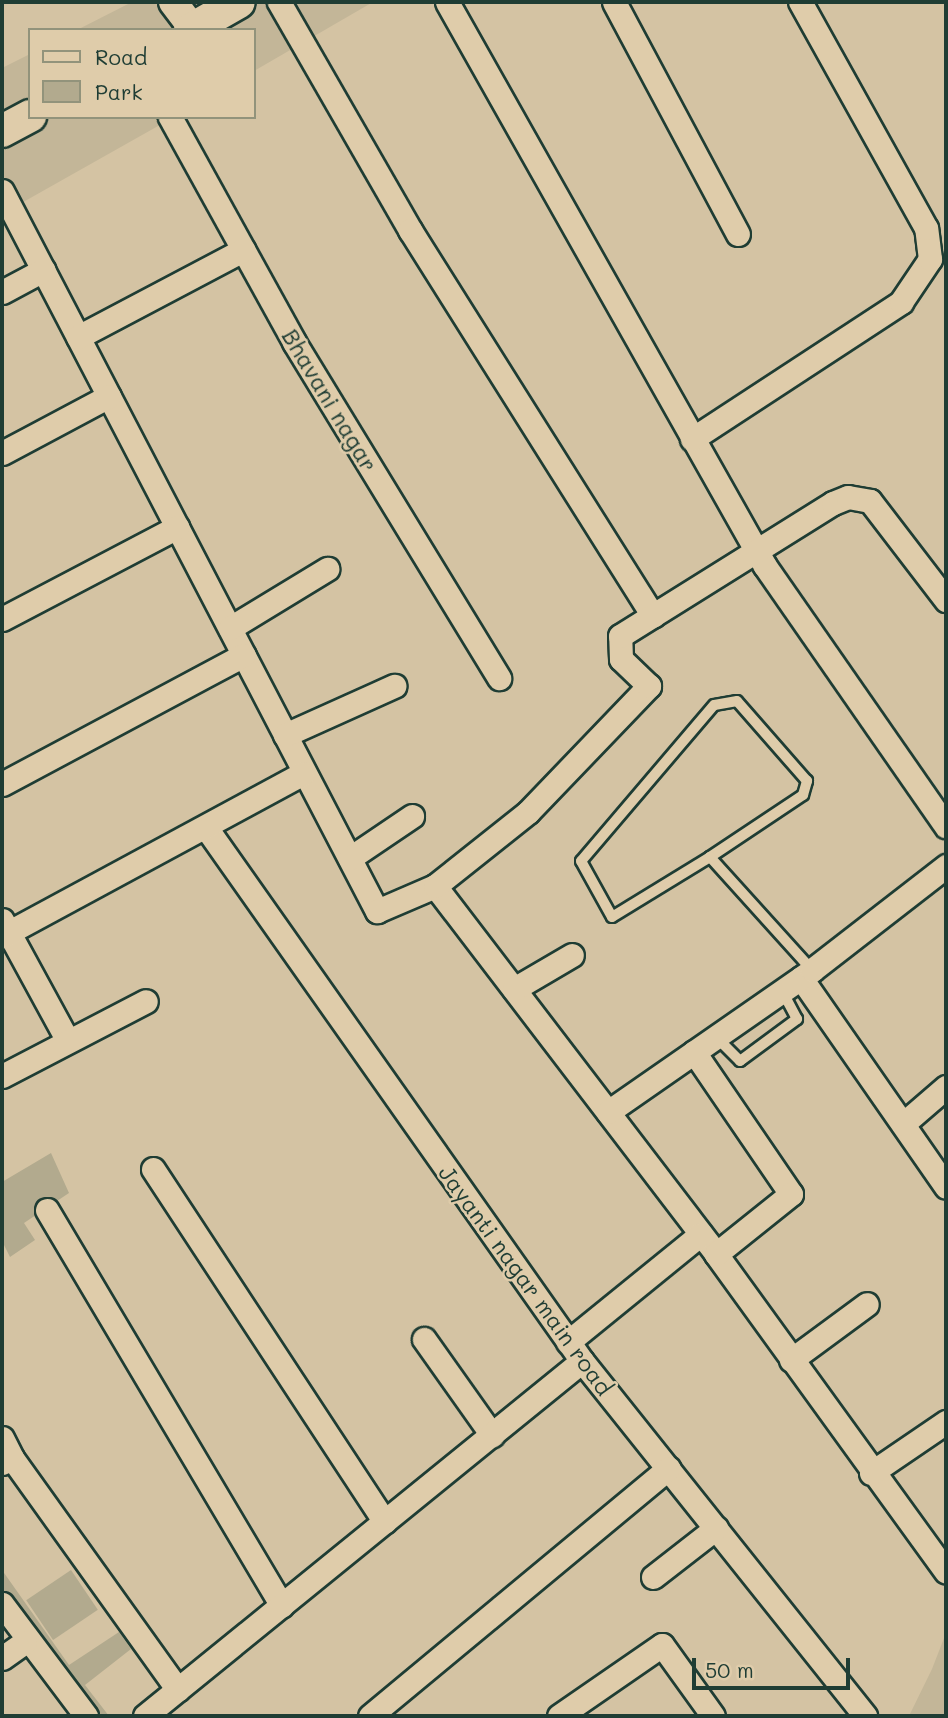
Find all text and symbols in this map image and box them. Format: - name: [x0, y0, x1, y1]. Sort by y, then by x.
- legend: [28, 28, 256, 119]
- text: Road: [95, 43, 147, 70]
- text: Park: [95, 78, 143, 105]
- street label: Bhavani nagar: [277, 324, 383, 476]
- street label: Jayanti nagar main road: [433, 1159, 619, 1401]
- scale bar: [696, 1644, 853, 1688]
- text: 50 m: [705, 1656, 754, 1683]

